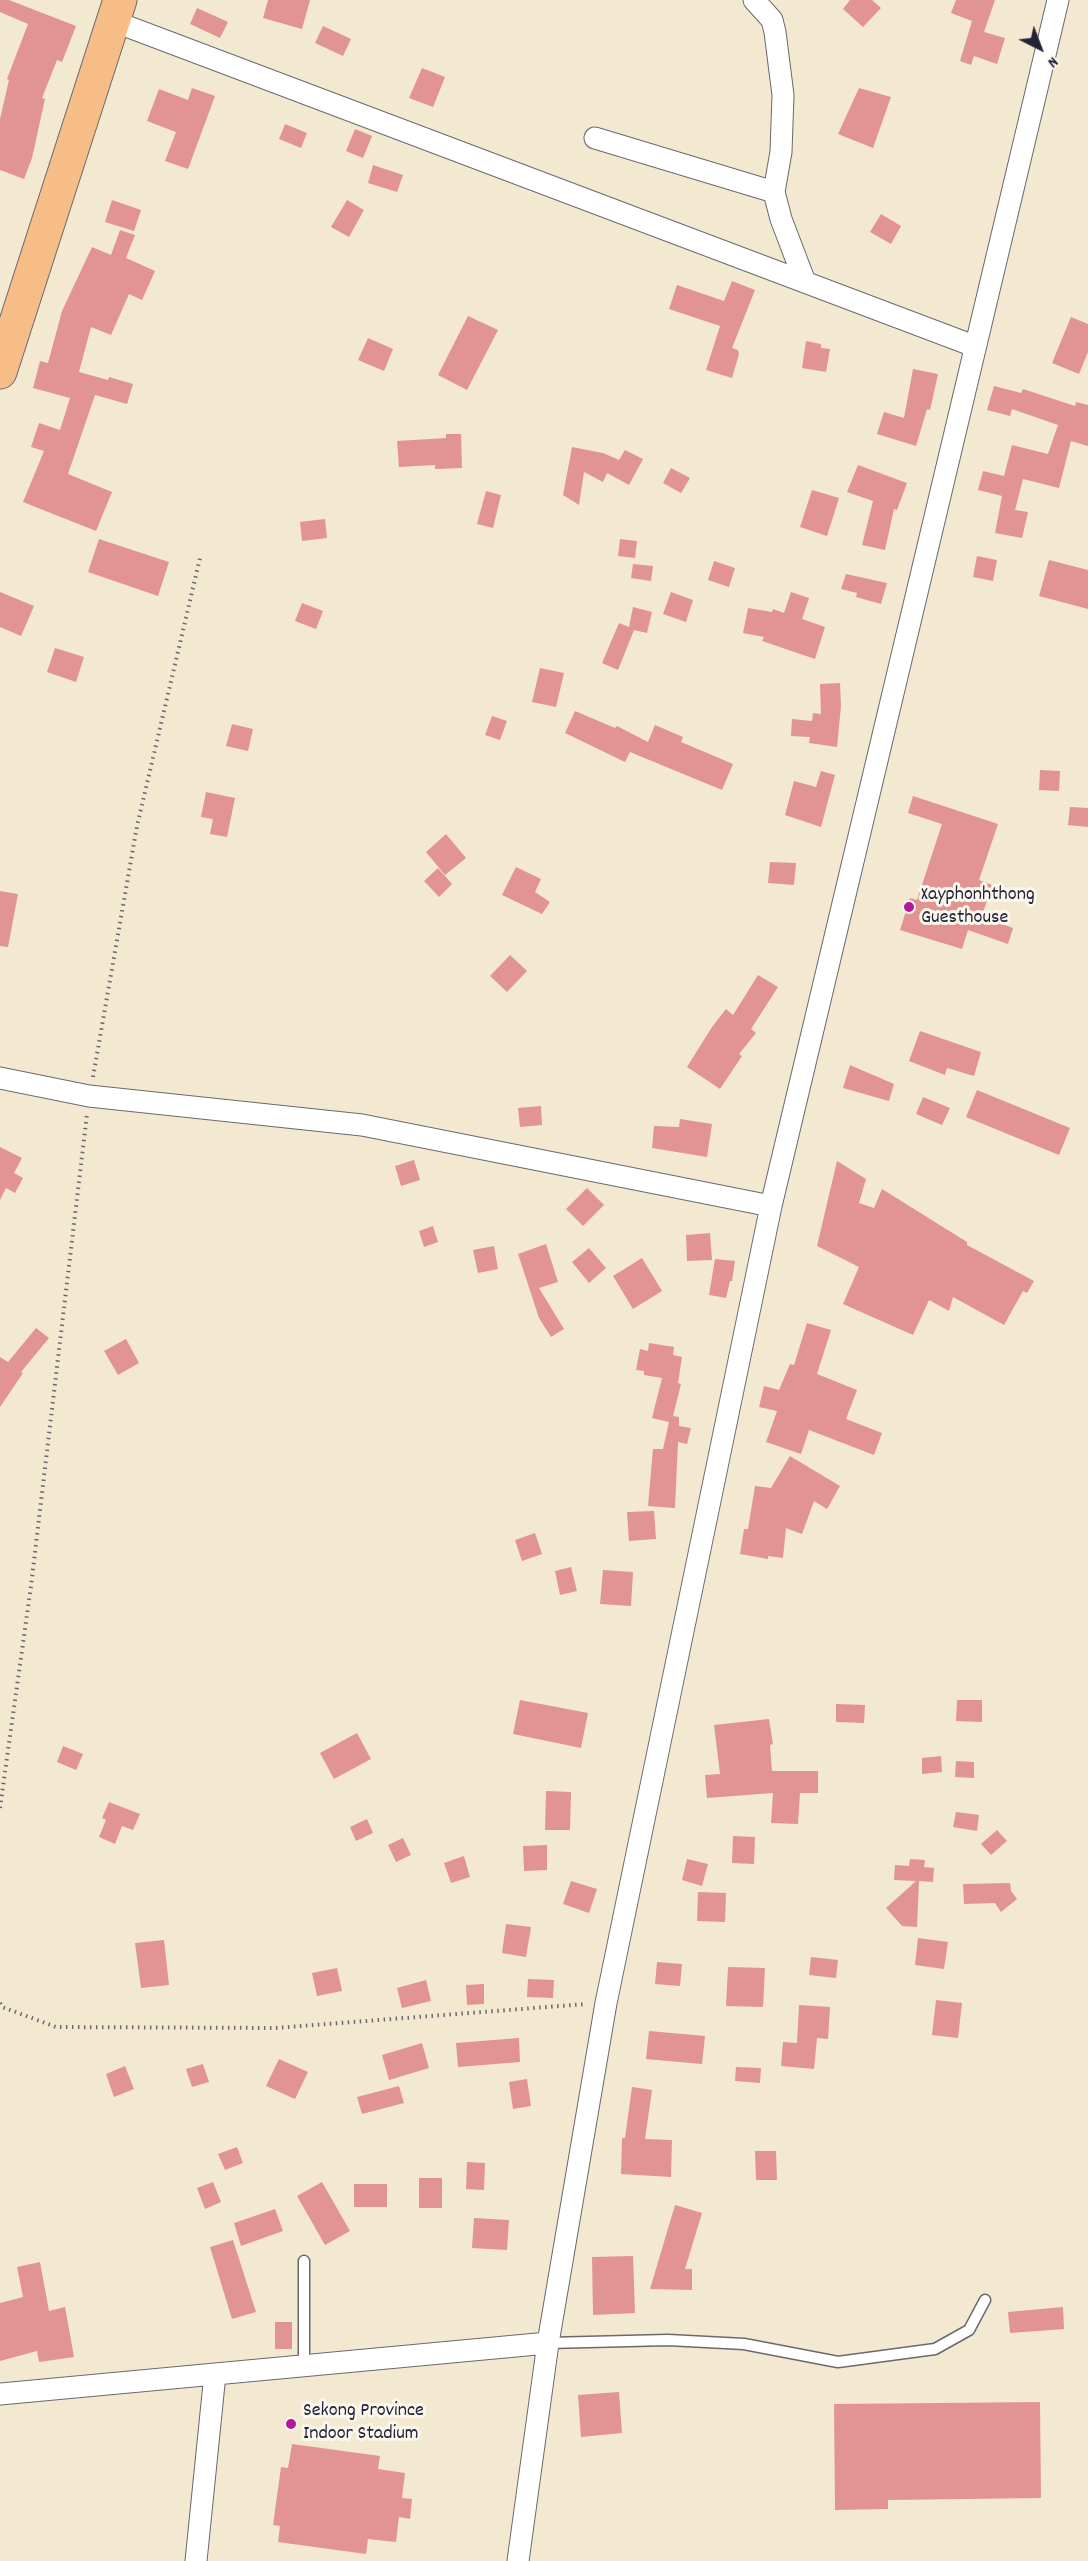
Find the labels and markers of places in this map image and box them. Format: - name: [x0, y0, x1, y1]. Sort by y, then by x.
- place label: Xayphonhthong Guesthouse: [921, 884, 1035, 931]
- marker: Xayphonhthong Guesthouse: [902, 900, 916, 914]
- place label: Sekong Province Indoor Stadium: [303, 2400, 424, 2447]
- marker: Sekong Province Indoor Stadium: [284, 2417, 298, 2431]

